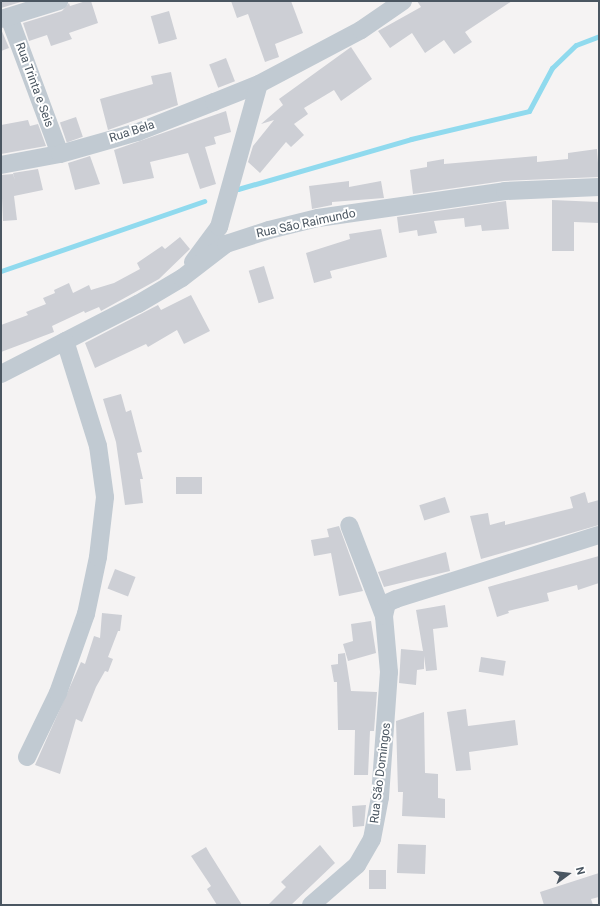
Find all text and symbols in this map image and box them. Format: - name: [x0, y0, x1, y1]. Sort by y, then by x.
- street label: Rua Trinta e Seis: [12, 41, 56, 129]
- street label: Rua Bela: [108, 118, 156, 146]
- street label: Rua São Raimundo: [255, 206, 357, 242]
- street label: Rua São Domingos: [368, 722, 394, 824]
- north arrow: [548, 854, 588, 894]
- text: N: [573, 865, 587, 876]

